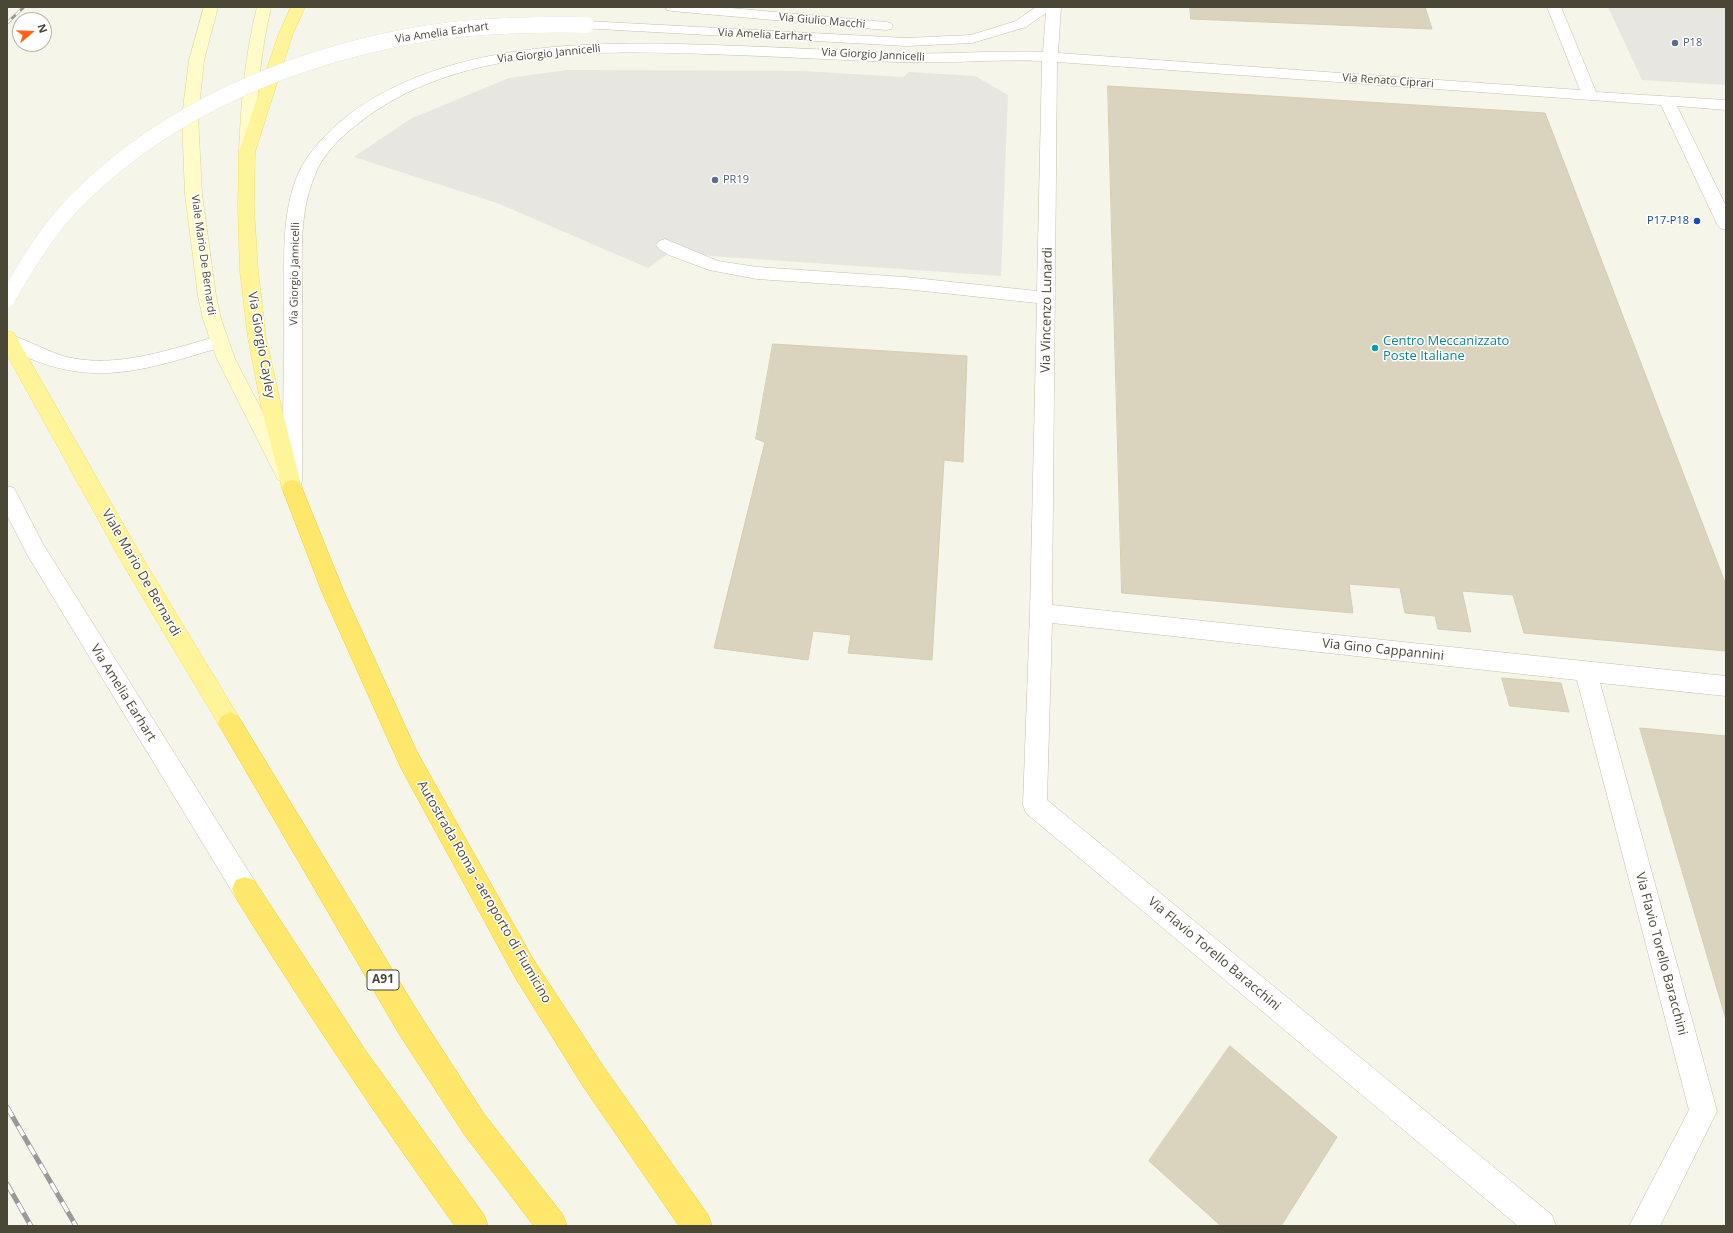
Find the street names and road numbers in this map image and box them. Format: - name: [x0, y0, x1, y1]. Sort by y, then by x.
- street label: Via Giulio Macchi: [778, 11, 866, 31]
- street label: Via Amelia Earhart: [394, 20, 490, 46]
- street label: Via Amelia Earhart: [718, 26, 812, 44]
- street label: Via Giorgio Jannicelli: [497, 42, 601, 66]
- street label: Via Giorgio Jannicelli: [821, 46, 925, 64]
- street label: Via Renato Ciprari: [1342, 71, 1434, 91]
- street label: Viale Mario De Bernardi: [188, 194, 218, 316]
- street label: Via Giorgio Jannicelli: [287, 222, 303, 326]
- street label: Via Vincenzo Lunardi: [1038, 247, 1056, 373]
- street label: Via Giorgio Cayley: [244, 290, 278, 400]
- street label: Viale Mario De Bernardi: [98, 507, 184, 639]
- street label: Via Gino Cappannini: [1321, 636, 1445, 664]
- street label: Via Amelia Earhart: [87, 642, 159, 744]
- street label: Autostrada Roma - aeroporto di Fiumicino: [414, 778, 554, 1006]
- street label: Via Flavio Torello Baracchini: [1632, 871, 1690, 1037]
- street label: Via Flavio Torello Baracchini: [1145, 894, 1283, 1014]
- road number: A91: [367, 970, 399, 990]

